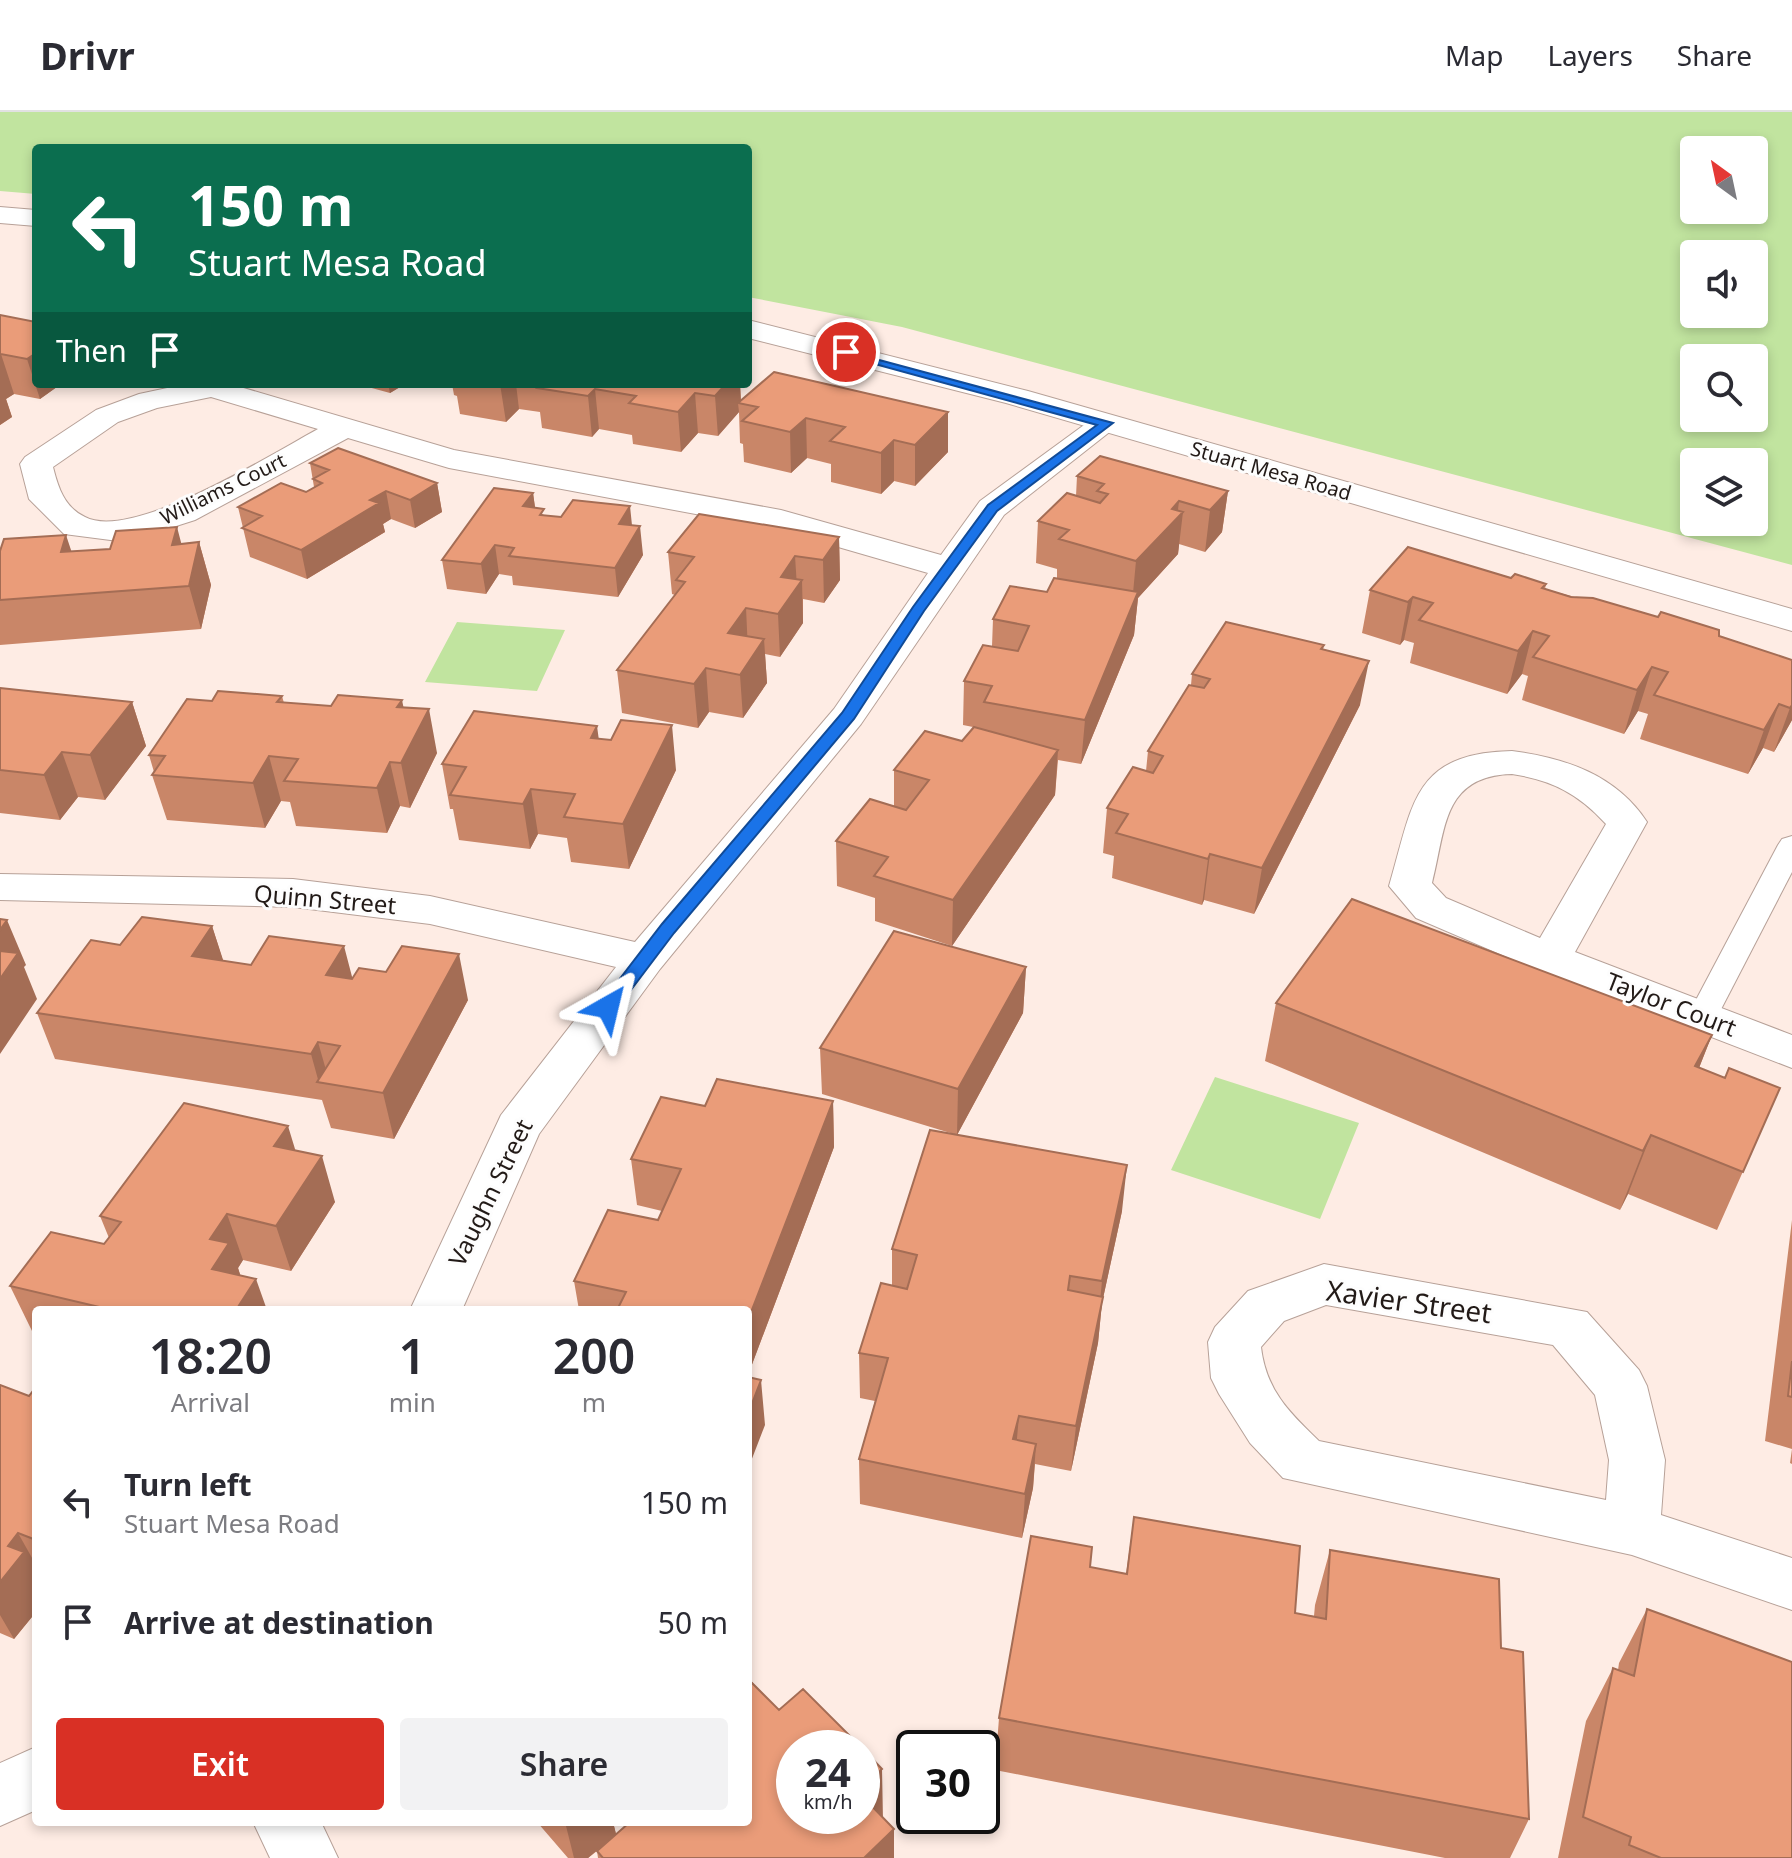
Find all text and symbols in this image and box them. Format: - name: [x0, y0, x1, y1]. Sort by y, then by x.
- text: Drivr: [40, 29, 135, 81]
- text: Map: [1445, 36, 1503, 74]
- text: Layers: [1547, 36, 1633, 74]
- text: Share: [1677, 36, 1752, 74]
- north arrow: [1680, 136, 1768, 224]
- map controls: [1680, 136, 1768, 536]
- text: 150 m: [188, 166, 353, 242]
- icon: left: [56, 176, 160, 280]
- text: Stuart Mesa Road: [188, 238, 487, 287]
- button: sound: [1680, 240, 1768, 328]
- pin: [812, 318, 880, 386]
- icon: arrive: [143, 328, 187, 372]
- text: Then: [56, 330, 127, 371]
- icon: arrive: [824, 330, 868, 374]
- button: search: [1680, 344, 1768, 432]
- street label: Stuart Mesa Road: [1188, 435, 1355, 506]
- street label: Williams Court: [156, 446, 290, 531]
- button: layers: [1680, 448, 1768, 536]
- street label: Quinn Street: [253, 876, 398, 921]
- street label: Taylor Court: [1602, 964, 1742, 1044]
- position arrow: [566, 965, 650, 1049]
- street label: Vaughn Street: [440, 1113, 540, 1271]
- street label: Xavier Street: [1324, 1271, 1494, 1331]
- text: 18:20: [149, 1323, 272, 1388]
- text: 1: [399, 1323, 426, 1388]
- text: 200: [553, 1323, 635, 1388]
- text: Arrival: [171, 1384, 250, 1420]
- text: min: [389, 1384, 436, 1420]
- text: m: [582, 1384, 606, 1420]
- text: Turn left: [124, 1464, 252, 1505]
- icon: left: [56, 1480, 100, 1524]
- text: 150 m: [641, 1482, 728, 1523]
- text: Stuart Mesa Road: [124, 1505, 340, 1541]
- icon: arrive: [56, 1600, 100, 1644]
- text: Arrive at destination: [124, 1602, 434, 1643]
- text: 50 m: [658, 1602, 728, 1643]
- button: Exit: [56, 1718, 384, 1810]
- button: Share: [400, 1718, 728, 1810]
- speed limit sign: 30: [896, 1730, 1000, 1834]
- text: 24: [805, 1744, 851, 1799]
- text: km/h: [803, 1788, 853, 1815]

